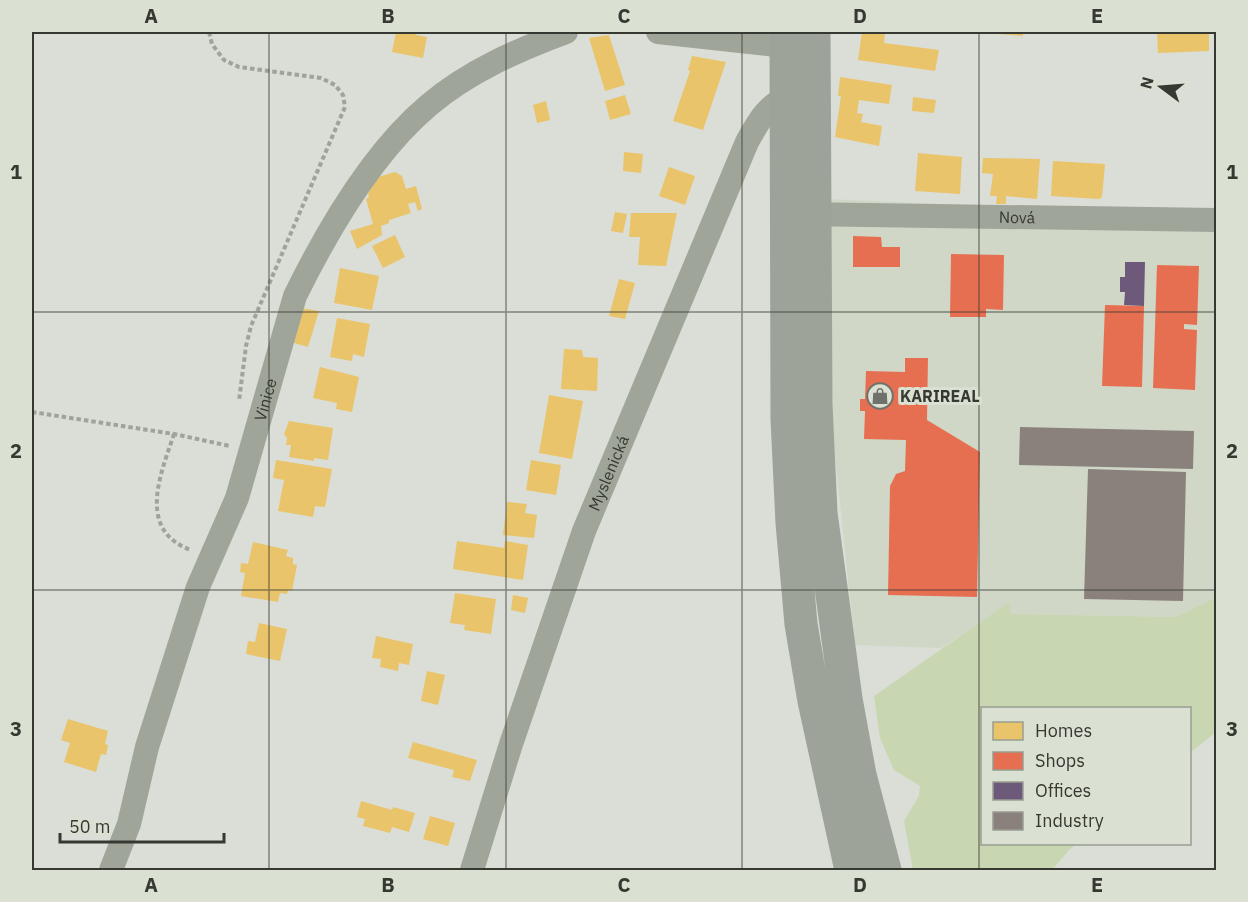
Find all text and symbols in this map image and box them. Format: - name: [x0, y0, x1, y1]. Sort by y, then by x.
- text: A: [144, 2, 158, 29]
- text: B: [381, 2, 395, 29]
- text: C: [617, 2, 631, 29]
- text: D: [853, 2, 867, 29]
- text: E: [1091, 2, 1103, 29]
- north arrow: [1131, 57, 1191, 117]
- text: N: [1135, 75, 1158, 91]
- text: 1: [10, 158, 22, 185]
- text: 1: [1226, 158, 1238, 185]
- street label: Nová: [999, 207, 1036, 227]
- street label: Vinice: [250, 376, 281, 423]
- shop icon: KARIREAL: [865, 381, 895, 411]
- place label: KARIREAL: [900, 386, 980, 406]
- street label: Myslenická: [584, 432, 633, 514]
- text: 2: [10, 437, 22, 464]
- text: 2: [1226, 437, 1238, 464]
- legend: [981, 707, 1191, 845]
- text: 3: [10, 715, 22, 742]
- text: 3: [1226, 715, 1238, 742]
- text: Homes: [1035, 719, 1092, 742]
- text: Shops: [1035, 749, 1085, 772]
- text: Offices: [1035, 779, 1091, 802]
- scale bar: [60, 806, 224, 844]
- text: Industry: [1035, 809, 1104, 832]
- text: 50 m: [69, 815, 111, 838]
- text: A: [144, 871, 158, 898]
- text: B: [381, 871, 395, 898]
- text: C: [617, 871, 631, 898]
- text: D: [853, 871, 867, 898]
- text: E: [1091, 871, 1103, 898]

